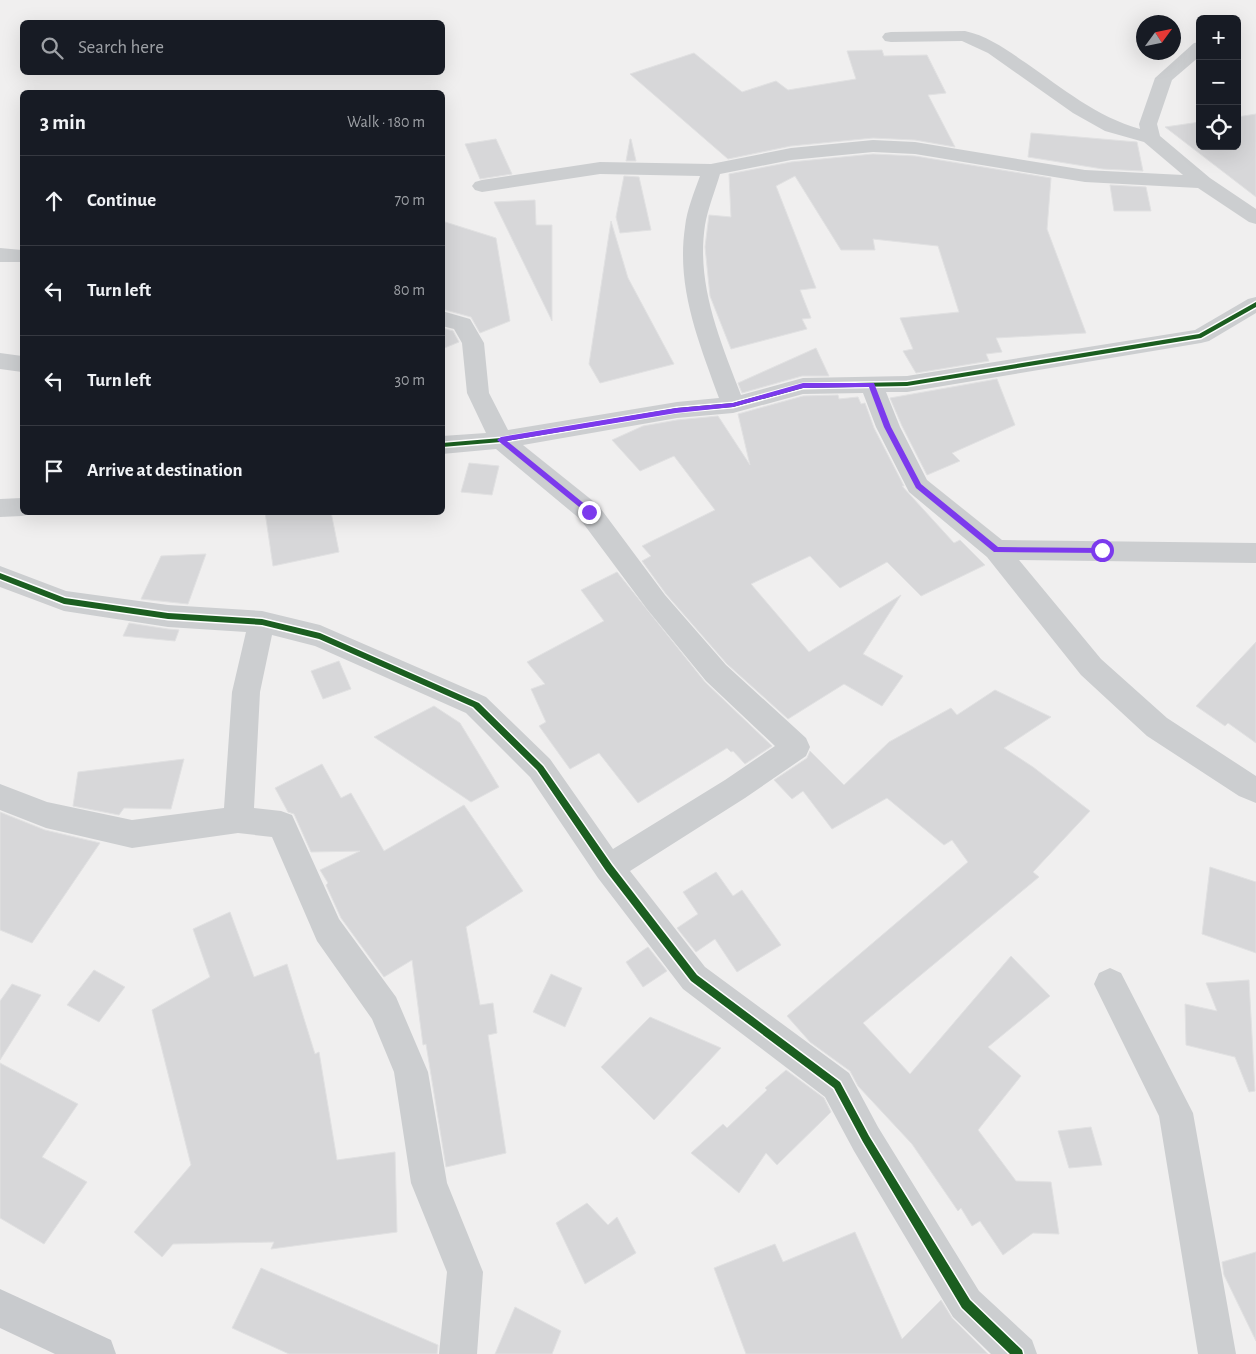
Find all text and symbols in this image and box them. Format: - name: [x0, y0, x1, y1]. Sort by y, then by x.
- north arrow: [1136, 15, 1181, 60]
- map controls: [1196, 15, 1241, 150]
- button: +: [1196, 15, 1241, 60]
- search box: [20, 20, 445, 75]
- icon: search: [38, 34, 66, 62]
- text: Search here: [78, 38, 164, 57]
- button: −: [1196, 60, 1241, 105]
- button: locate: [1196, 105, 1241, 150]
- text: 3 min: [40, 112, 86, 133]
- text: Walk · 180 m: [347, 114, 425, 130]
- icon: ahead: [40, 187, 68, 215]
- text: Continue: [87, 191, 156, 210]
- text: 70 m: [394, 192, 425, 208]
- icon: left: [40, 277, 68, 305]
- text: Turn left: [87, 281, 151, 300]
- text: 80 m: [394, 282, 425, 298]
- icon: left: [40, 367, 68, 395]
- text: Turn left: [87, 371, 151, 390]
- text: 30 m: [395, 372, 425, 388]
- icon: arrive: [40, 457, 68, 485]
- text: Arrive at destination: [87, 461, 243, 480]
- route end: [578, 501, 601, 524]
- route start: [1091, 539, 1114, 562]

